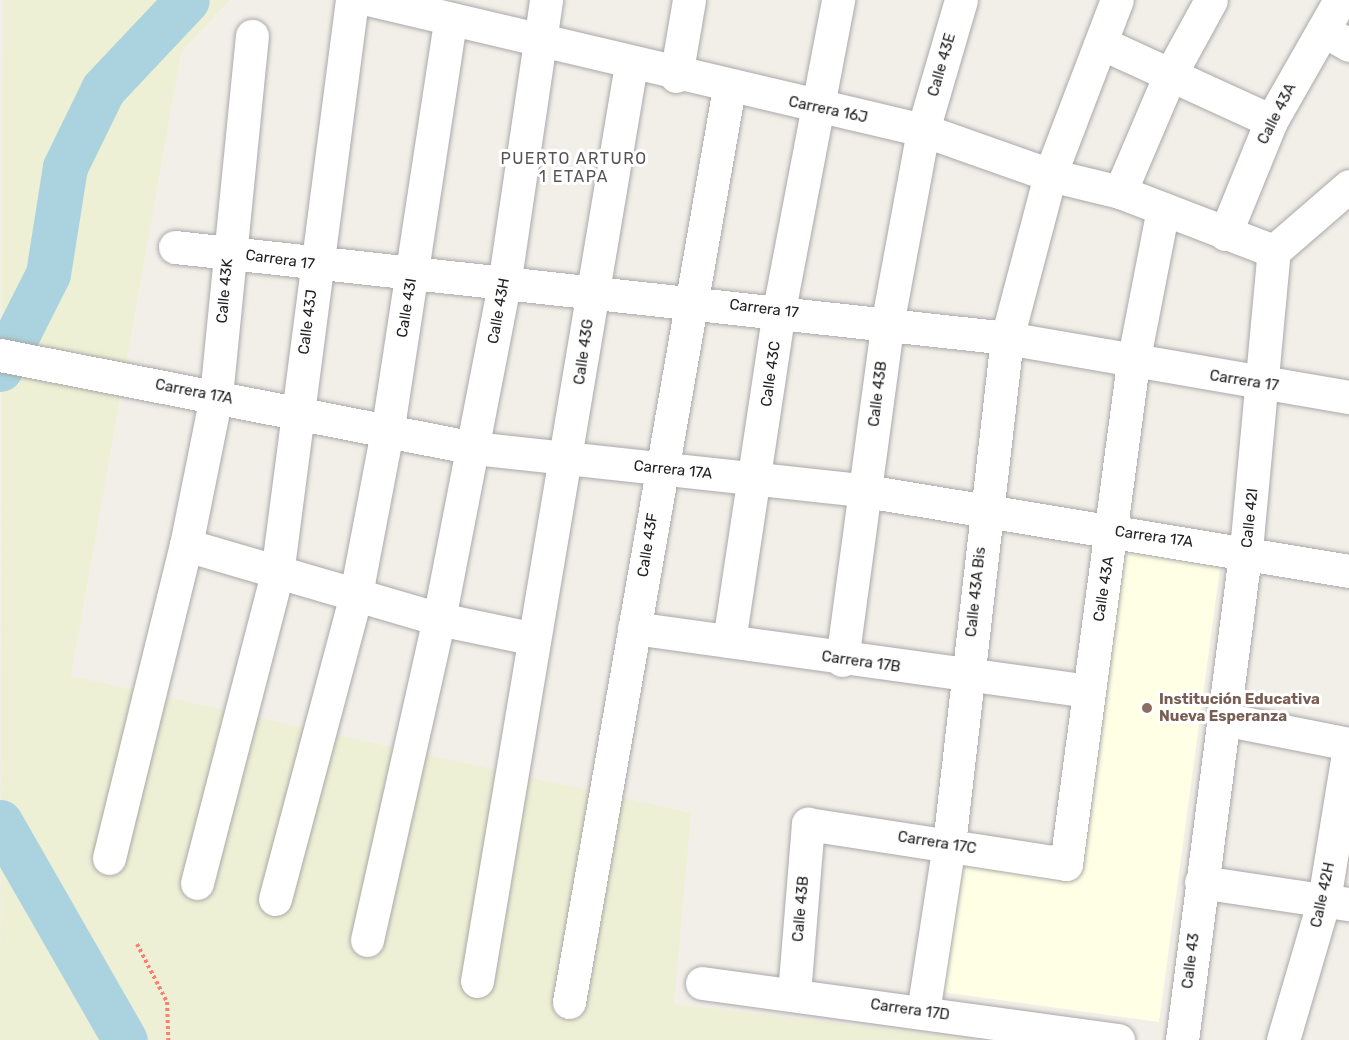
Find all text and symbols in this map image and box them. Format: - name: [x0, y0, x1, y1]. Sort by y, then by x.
- street label: Calle 43E: [924, 31, 960, 99]
- street label: Calle 43A: [1254, 81, 1300, 147]
- street label: Carrera 16J: [787, 93, 869, 127]
- district label: PUERTO ARTURO 1 ETAPA: [500, 149, 648, 187]
- street label: Carrera 17: [244, 246, 316, 274]
- street label: Calle 43K: [213, 258, 237, 324]
- street label: Calle 43I: [393, 277, 421, 339]
- street label: Calle 43H: [484, 277, 514, 345]
- street label: Calle 43J: [295, 288, 321, 356]
- street label: Carrera 17: [728, 296, 800, 322]
- street label: Calle 43G: [570, 318, 598, 386]
- street label: Calle 43C: [757, 340, 785, 408]
- street label: Calle 43B: [865, 360, 891, 428]
- street label: Carrera 17: [1208, 367, 1280, 395]
- street label: Carrera 17A: [154, 376, 234, 408]
- street label: Carrera 17A: [633, 457, 713, 483]
- street label: Calle 42I: [1238, 487, 1262, 549]
- street label: Calle 43F: [634, 512, 662, 578]
- street label: Carrera 17A: [1114, 523, 1194, 551]
- street label: Calle 43A Bis: [962, 546, 990, 638]
- street label: Calle 43A: [1090, 555, 1118, 623]
- street label: Carrera 17B: [820, 648, 902, 676]
- place label: Institución Educativa Nueva Esperanza: [1159, 690, 1320, 725]
- marker: Institución Educativa Nueva Esperanza: [1140, 701, 1154, 715]
- street label: Carrera 17C: [896, 828, 978, 858]
- street label: Calle 42H: [1307, 861, 1339, 929]
- street label: Calle 43B: [789, 875, 813, 943]
- street label: Calle 43: [1179, 932, 1203, 990]
- street label: Carrera 17D: [869, 996, 951, 1024]

